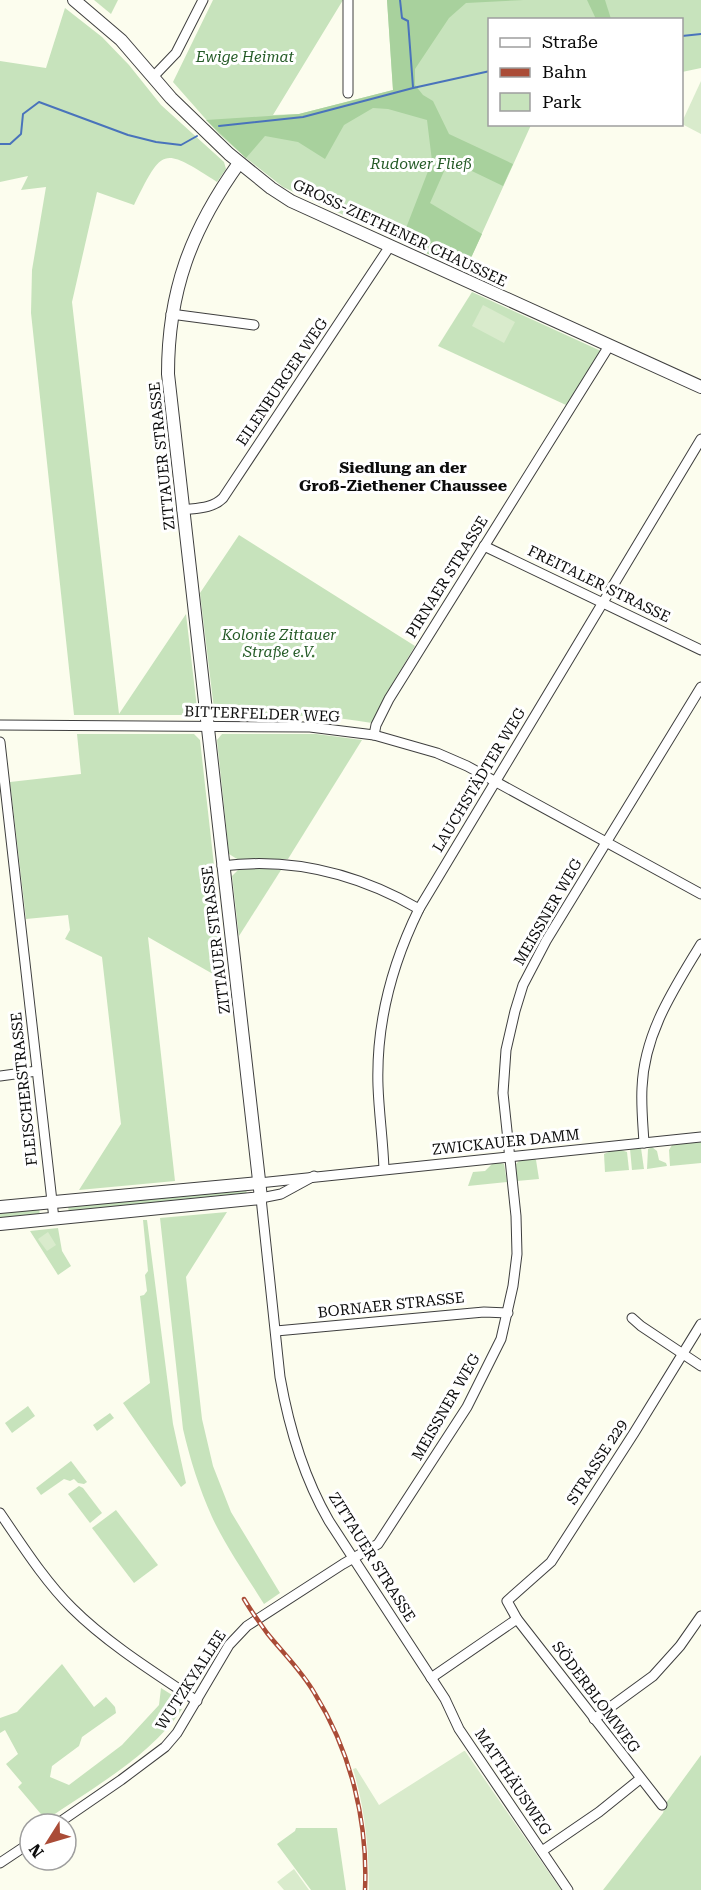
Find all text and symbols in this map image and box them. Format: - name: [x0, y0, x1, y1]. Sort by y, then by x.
- legend: [488, 18, 683, 126]
- text: Straße: [542, 31, 598, 52]
- park label: Ewige Heimat: [195, 48, 295, 66]
- text: Bahn: [542, 61, 587, 82]
- text: Park: [542, 91, 582, 112]
- park label: Rudower Fließ: [369, 155, 472, 173]
- street label: GROSS-ZIETHENER CHAUSSEE: [290, 175, 510, 291]
- street label: EILENBURGER WEG: [233, 314, 332, 449]
- street label: ZITTAUER STRASSE: [145, 381, 179, 531]
- district label: Siedlung an der Groß-Ziethener Chaussee: [299, 458, 507, 495]
- street label: PIRNAER STRASSE: [402, 513, 492, 641]
- street label: FREITALER STRASSE: [525, 542, 673, 626]
- park label: Kolonie Zittauer Straße e.V.: [221, 626, 337, 661]
- street label: BITTERFELDER WEG: [184, 702, 340, 726]
- street label: LAUCHSTÄDTER WEG: [429, 704, 529, 855]
- street label: MEISSNER WEG: [510, 855, 586, 969]
- street label: ZITTAUER STRASSE: [198, 865, 234, 1015]
- street label: FLEISCHERSTRASSE: [7, 1011, 41, 1167]
- street label: ZWICKAUER DAMM: [431, 1125, 581, 1159]
- street label: BORNAER STRASSE: [317, 1288, 465, 1322]
- street label: MEISSNER WEG: [408, 1350, 484, 1464]
- street label: STRASSE 229: [563, 1416, 631, 1508]
- street label: ZITTAUER STRASSE: [325, 1489, 419, 1625]
- street label: WUTZKYALLEE: [152, 1627, 230, 1733]
- street label: SÖDERBLOMWEG: [548, 1638, 644, 1756]
- street label: MATTHÄUSWEG: [471, 1725, 555, 1839]
- north arrow: [18, 1812, 78, 1872]
- text: N: [25, 1840, 48, 1861]

